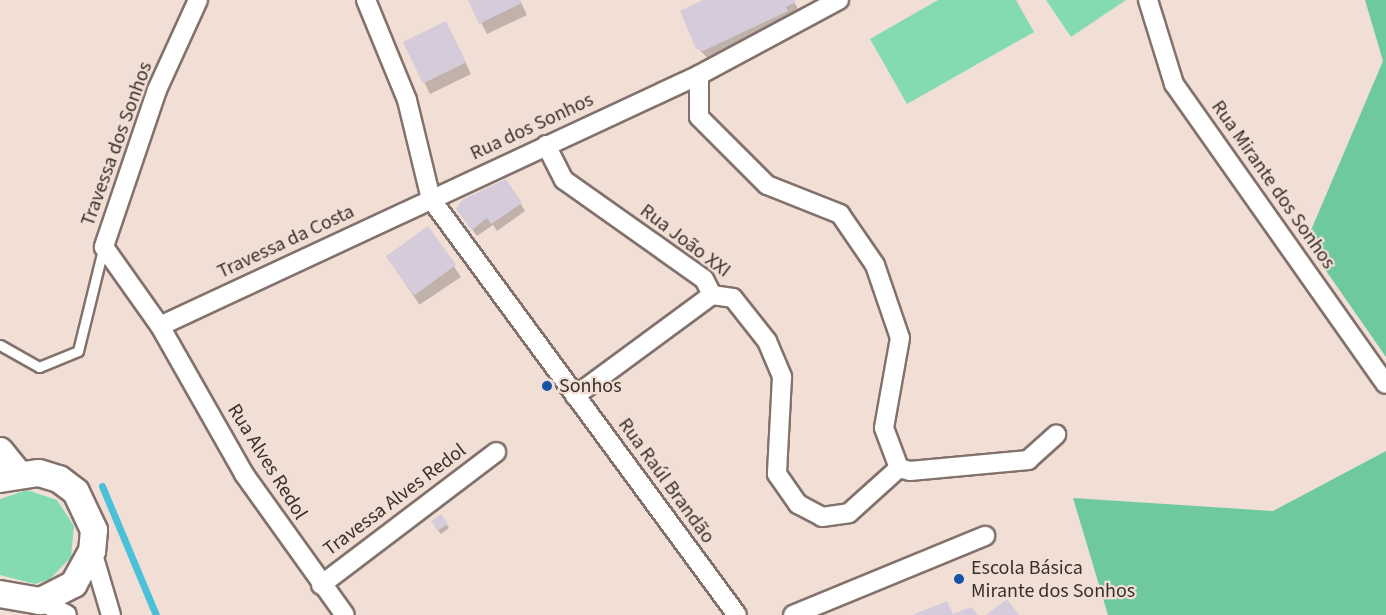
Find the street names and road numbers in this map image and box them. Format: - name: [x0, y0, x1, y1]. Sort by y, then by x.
- street label: Travessa dos Sonhos: [76, 59, 158, 229]
- street label: Rua dos Sonhos: [467, 88, 597, 166]
- street label: Rua Mirante dos Sonhos: [1206, 96, 1340, 274]
- street label: Rua João XXI: [635, 199, 735, 283]
- street label: Travessa da Costa: [214, 200, 358, 284]
- street label: Rua Alves Redol: [222, 400, 312, 524]
- street label: Rua Raúl Brandão: [613, 414, 719, 548]
- street label: Travessa Alves Redol: [319, 439, 471, 561]

